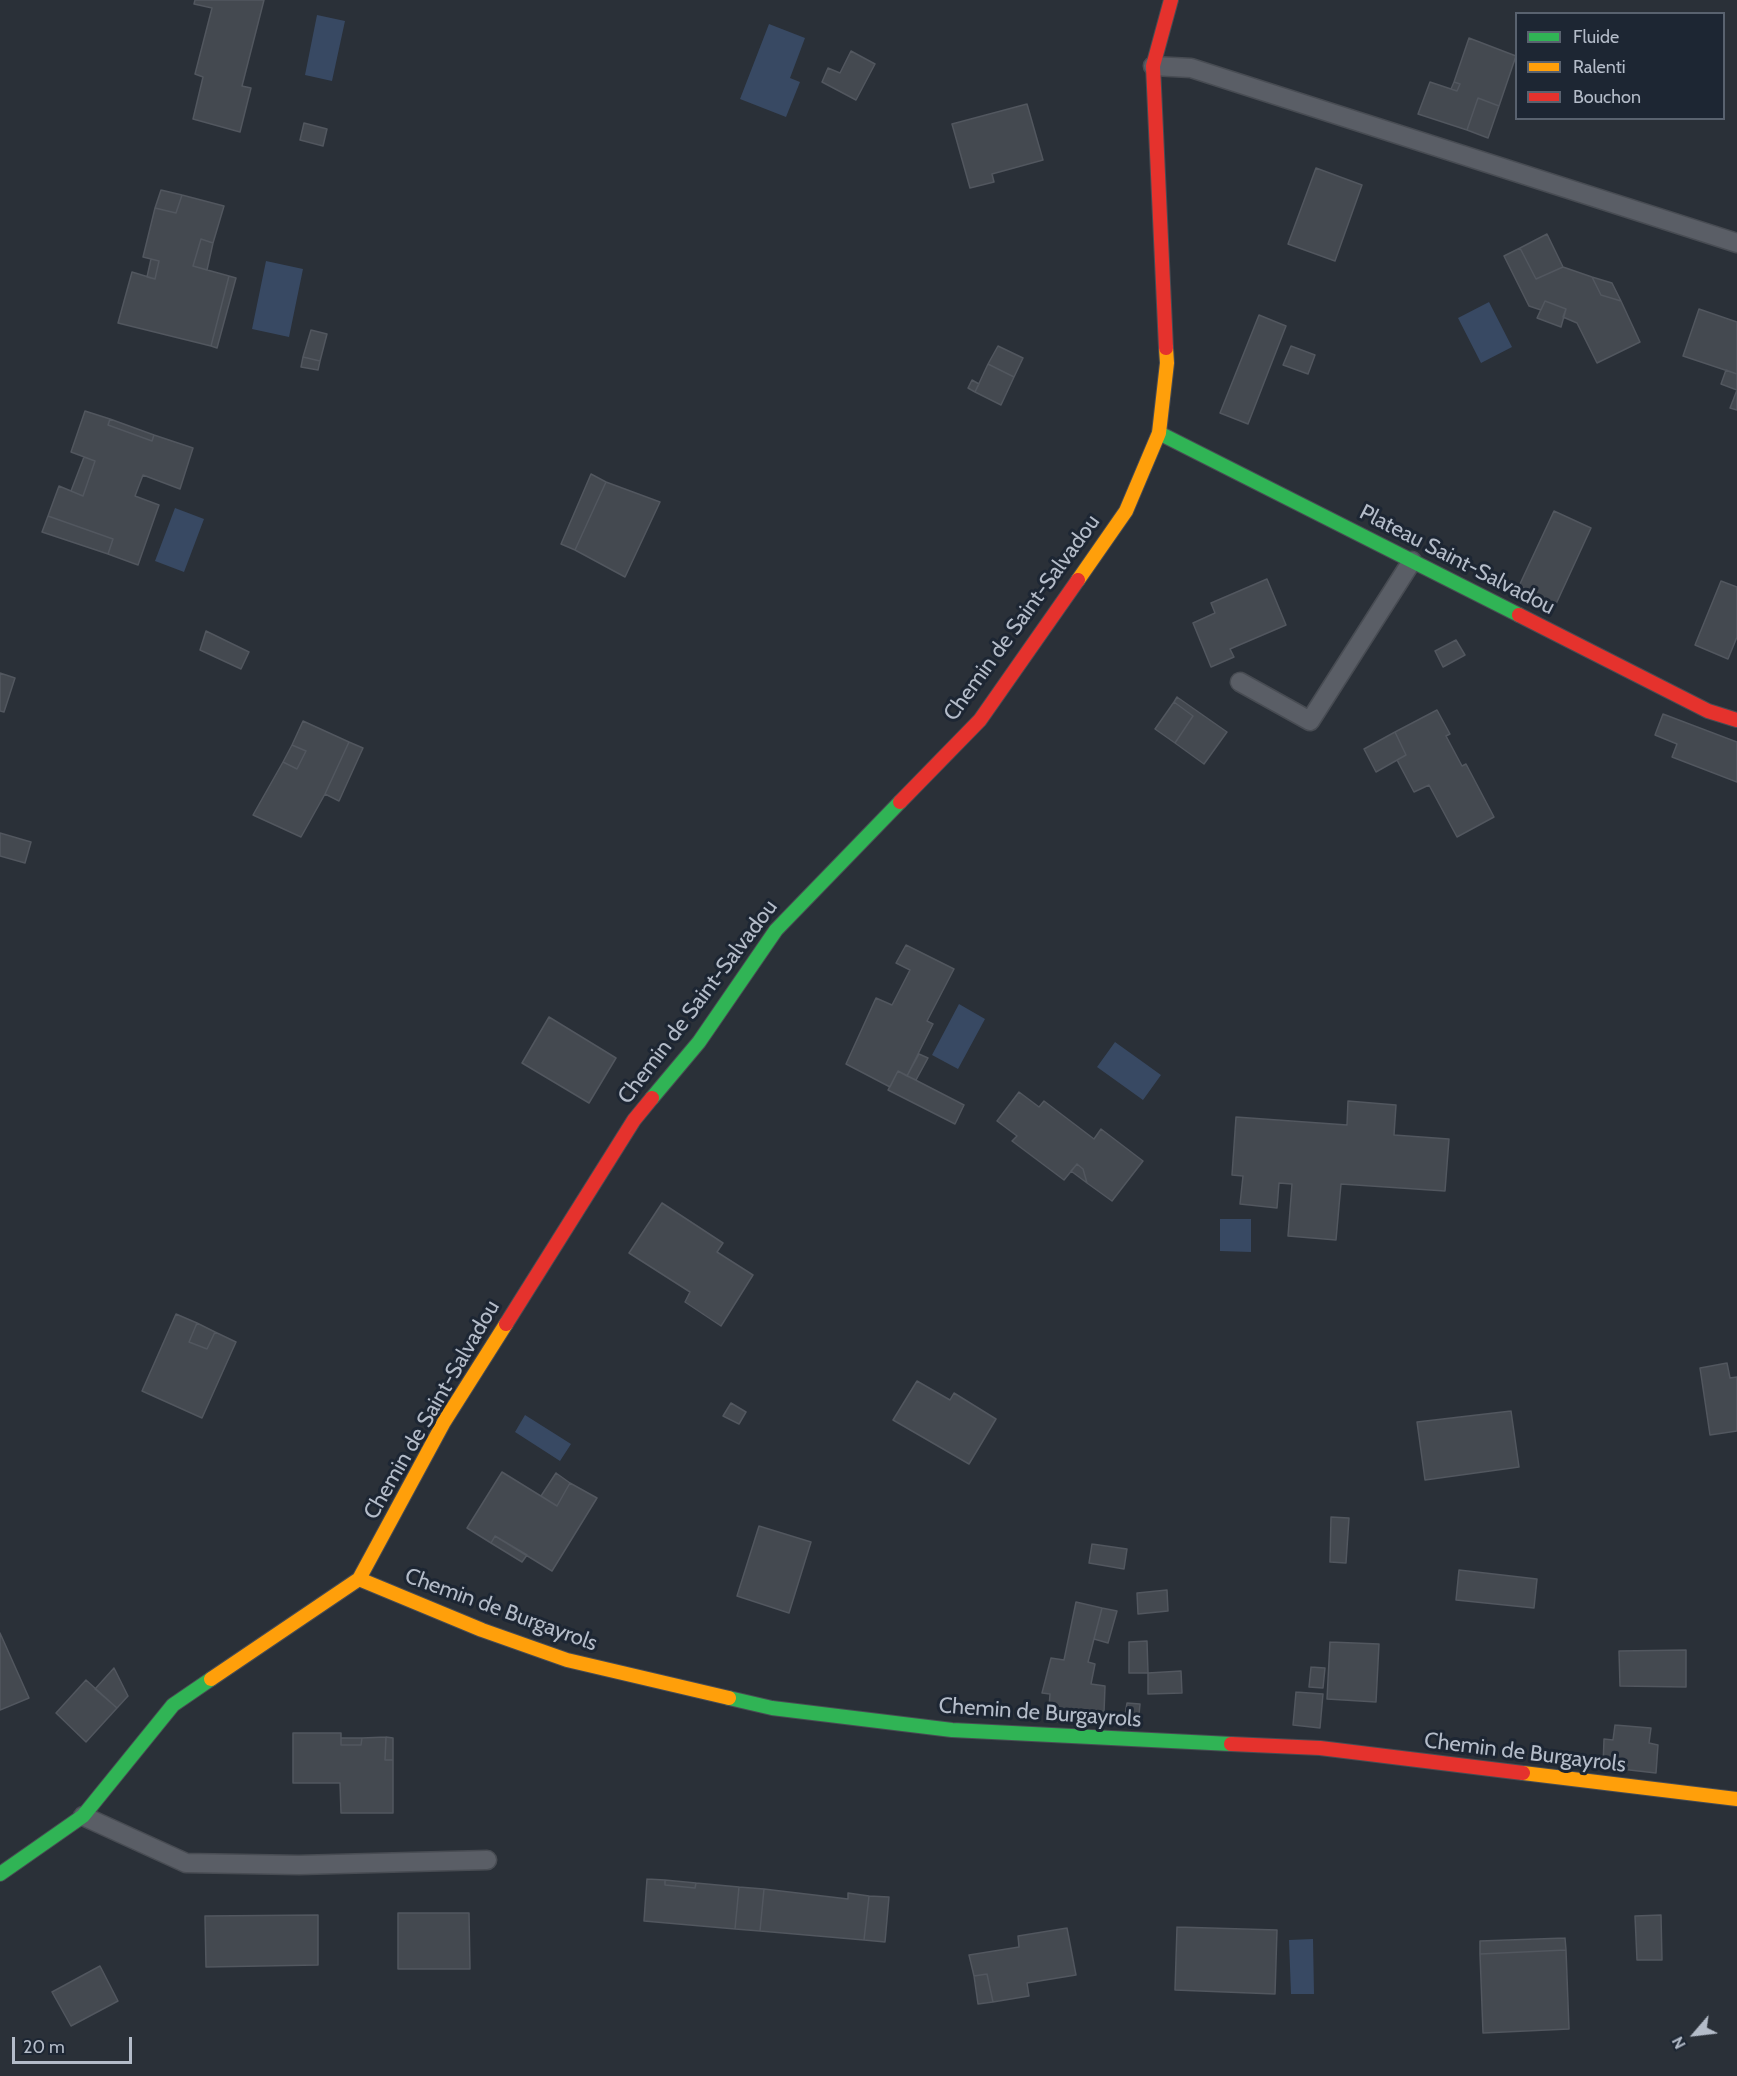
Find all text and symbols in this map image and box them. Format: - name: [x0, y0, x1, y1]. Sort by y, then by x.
- legend: [1515, 12, 1725, 120]
- text: Fluide: [1573, 26, 1619, 48]
- text: Ralenti: [1573, 56, 1626, 78]
- text: Bouchon: [1573, 86, 1641, 108]
- street label: Plateau Saint-Salvadou: [1355, 499, 1559, 621]
- street label: Chemin de Saint-Salvadou: [938, 510, 1106, 726]
- street label: Chemin de Saint-Salvadou: [613, 895, 783, 1109]
- street label: Chemin de Saint-Salvadou: [358, 1296, 506, 1524]
- street label: Chemin de Burgayrols: [401, 1563, 601, 1657]
- street label: Chemin de Burgayrols: [938, 1693, 1142, 1733]
- street label: Chemin de Burgayrols: [1423, 1728, 1627, 1778]
- north arrow: [1665, 2004, 1725, 2064]
- scale bar: [15, 2025, 135, 2063]
- text: N: [1668, 2033, 1690, 2052]
- text: 20 m: [23, 2036, 65, 2058]

